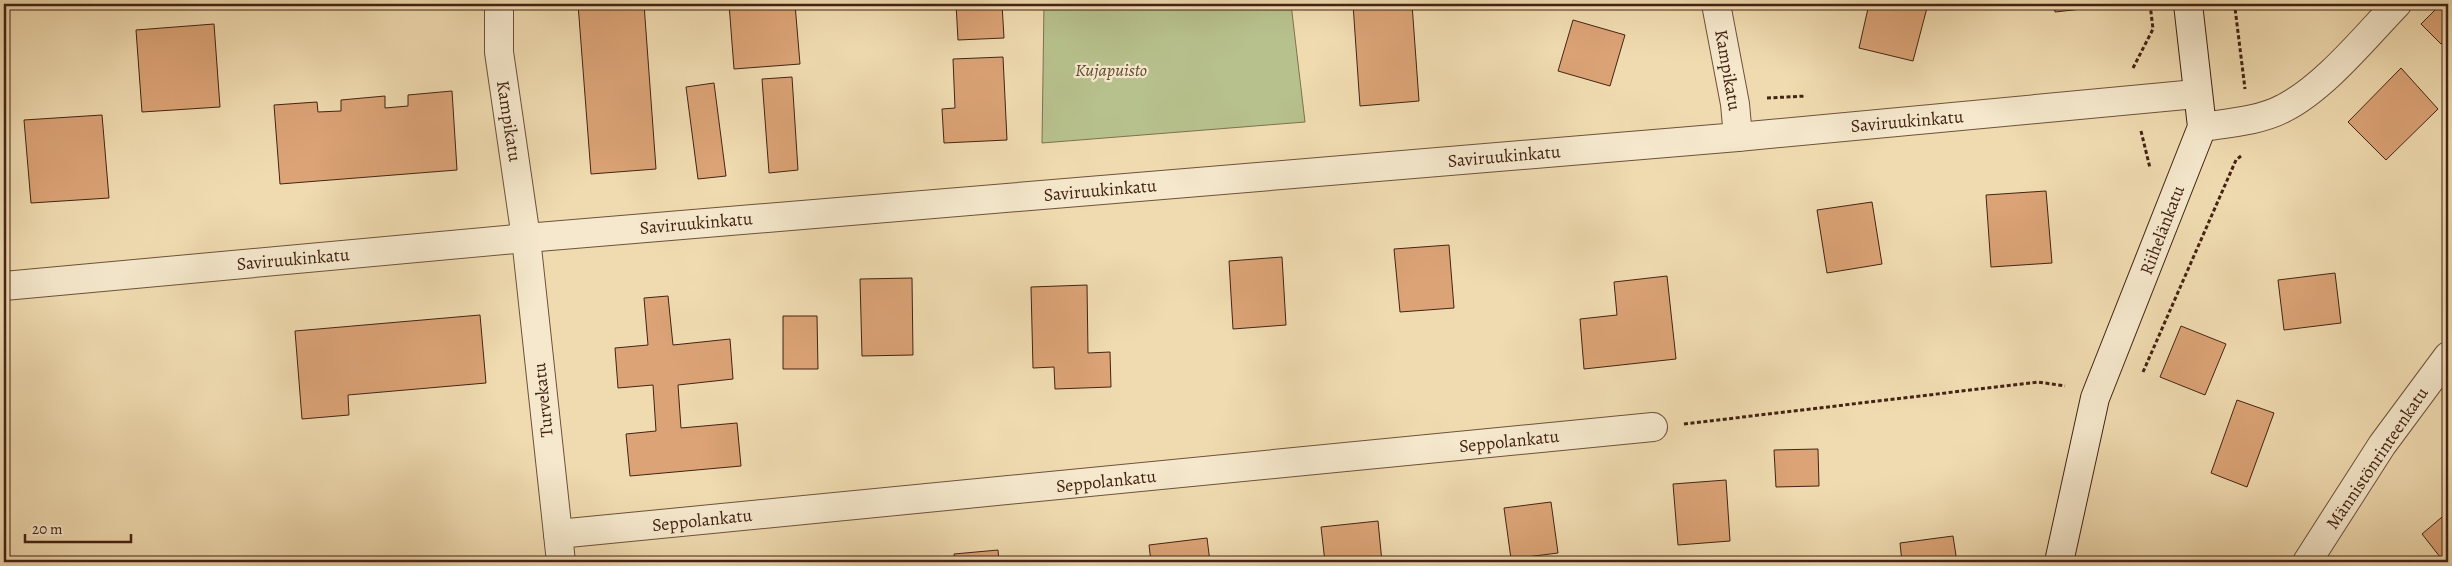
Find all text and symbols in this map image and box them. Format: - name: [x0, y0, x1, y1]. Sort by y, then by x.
- street label: Kampikatu: [1709, 28, 1747, 113]
- park label: Kujapuisto: [1075, 58, 1147, 82]
- street label: Kampikatu: [491, 79, 527, 163]
- street label: Saviruukinkatu: [1850, 104, 1965, 138]
- street label: Saviruukinkatu: [1447, 139, 1562, 173]
- street label: Saviruukinkatu: [1043, 173, 1158, 207]
- street label: Riihelänkatu: [2134, 182, 2190, 278]
- street label: Saviruukinkatu: [639, 206, 754, 240]
- street label: Saviruukinkatu: [236, 242, 351, 276]
- street label: Turvekatu: [527, 361, 559, 438]
- street label: Männistönrinteenkatu: [2320, 382, 2434, 534]
- street label: Seppolankatu: [1458, 424, 1560, 458]
- street label: Seppolankatu: [1055, 464, 1157, 498]
- street label: Seppolankatu: [651, 503, 753, 537]
- scale bar: [25, 511, 131, 543]
- text: 20 m: [32, 519, 63, 539]

